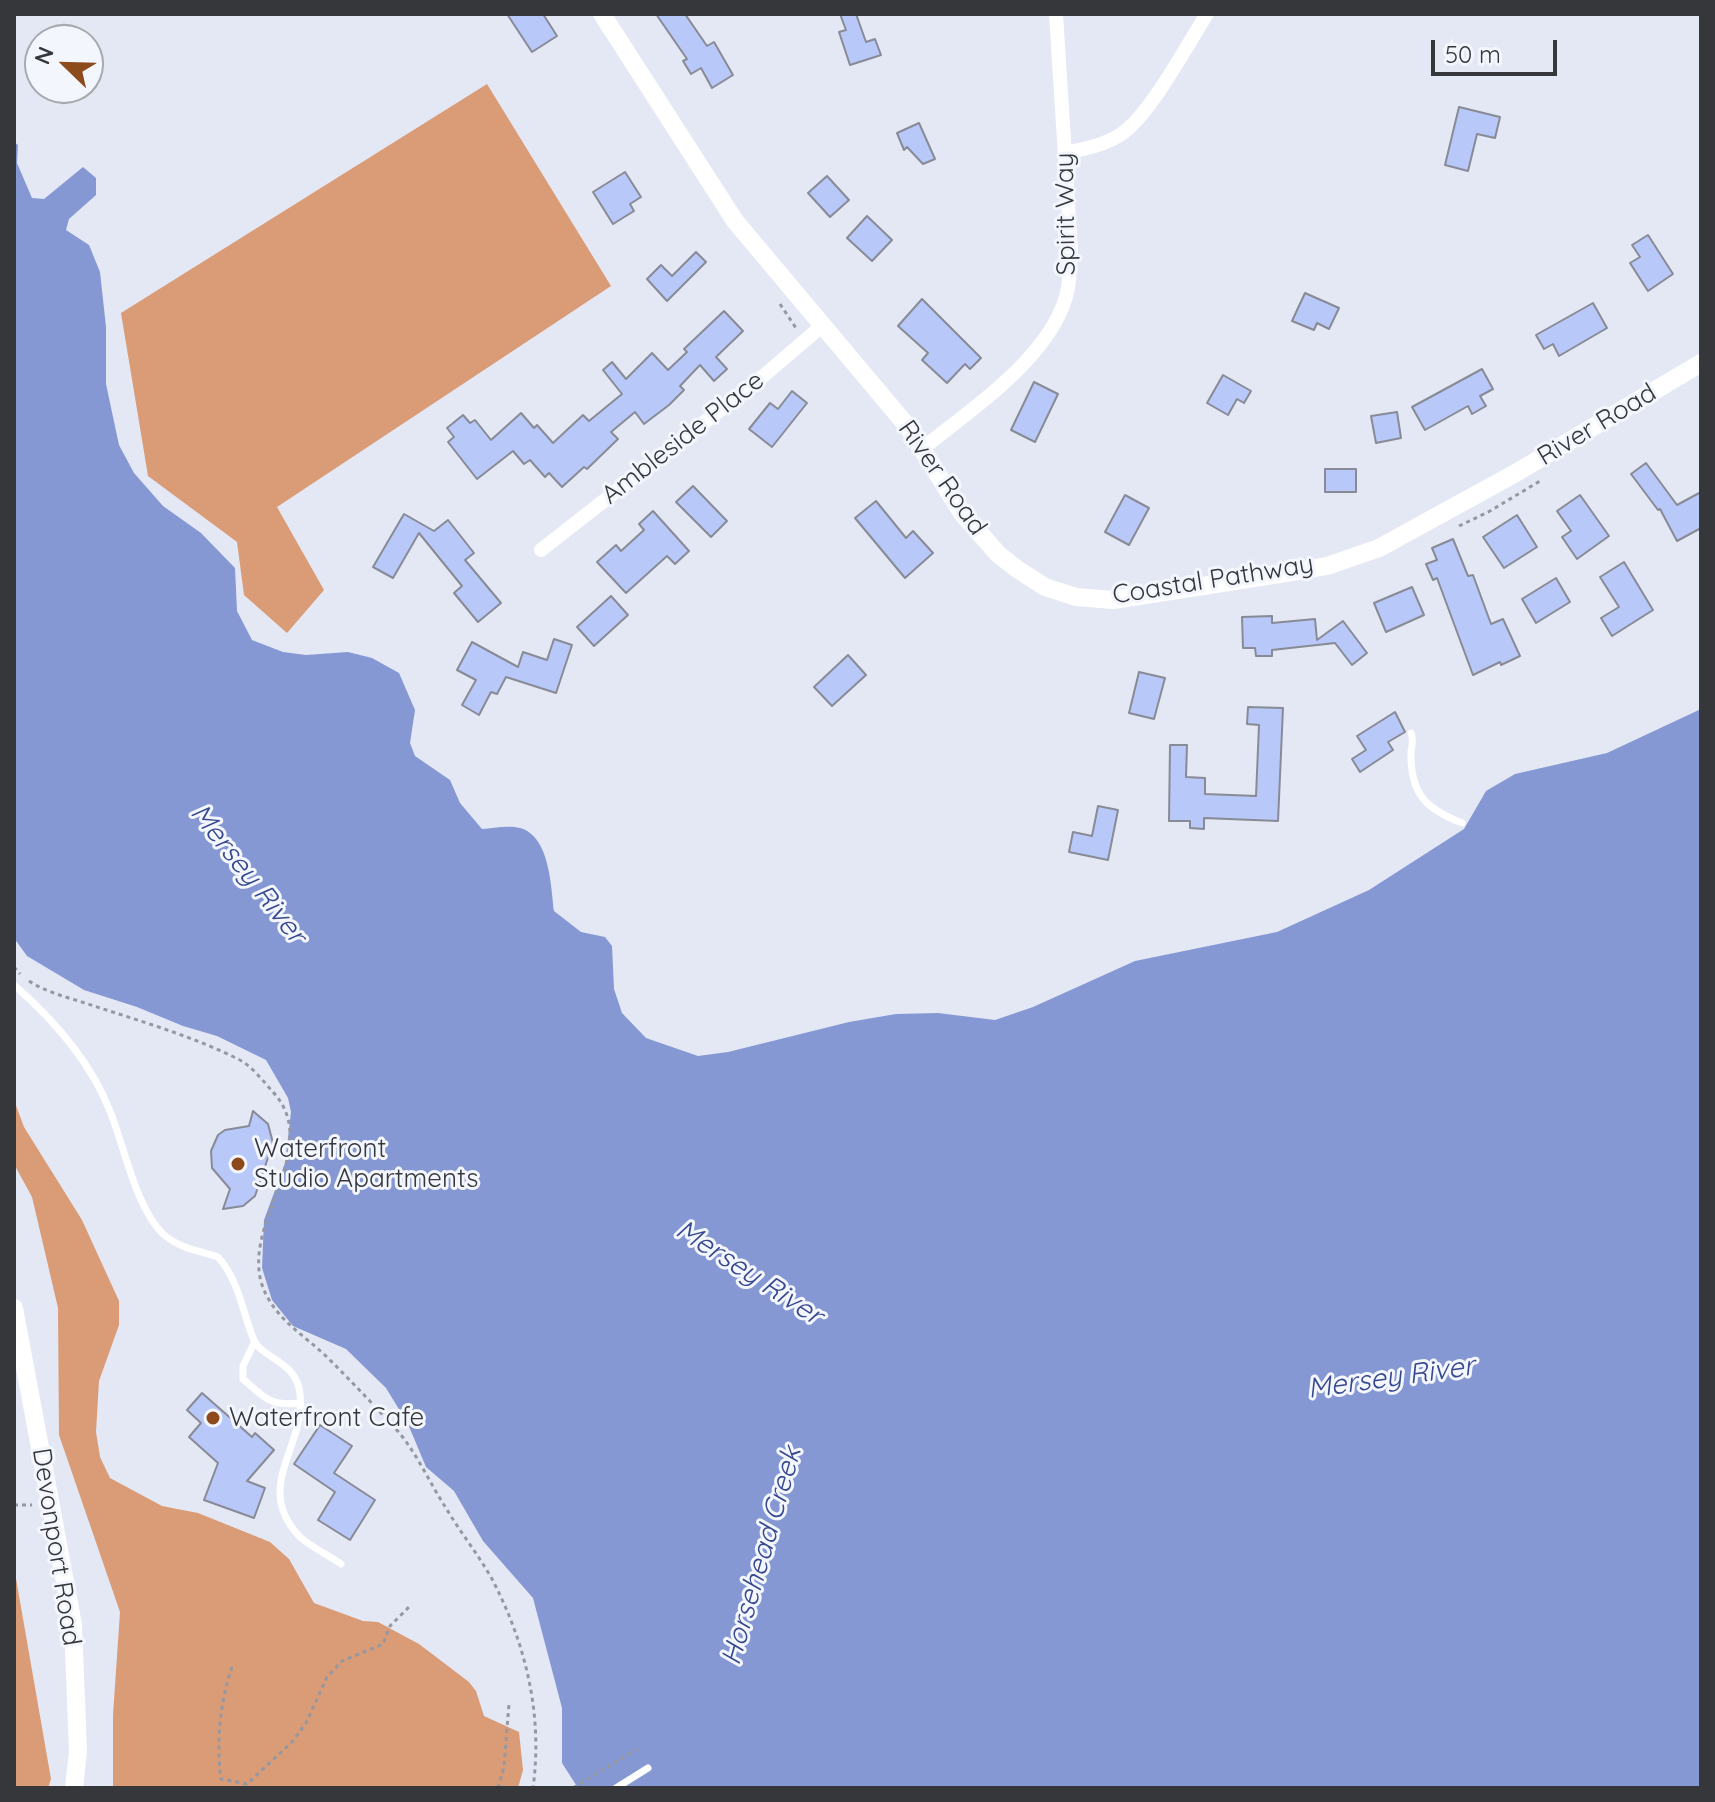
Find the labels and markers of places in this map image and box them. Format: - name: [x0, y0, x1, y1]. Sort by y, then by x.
- place label: Waterfront Studio Apartments: [254, 1133, 478, 1194]
- marker: Waterfront Studio Apartments: [229, 1155, 247, 1173]
- place label: Waterfront Cafe: [229, 1402, 424, 1434]
- marker: Waterfront Cafe: [204, 1409, 222, 1427]

